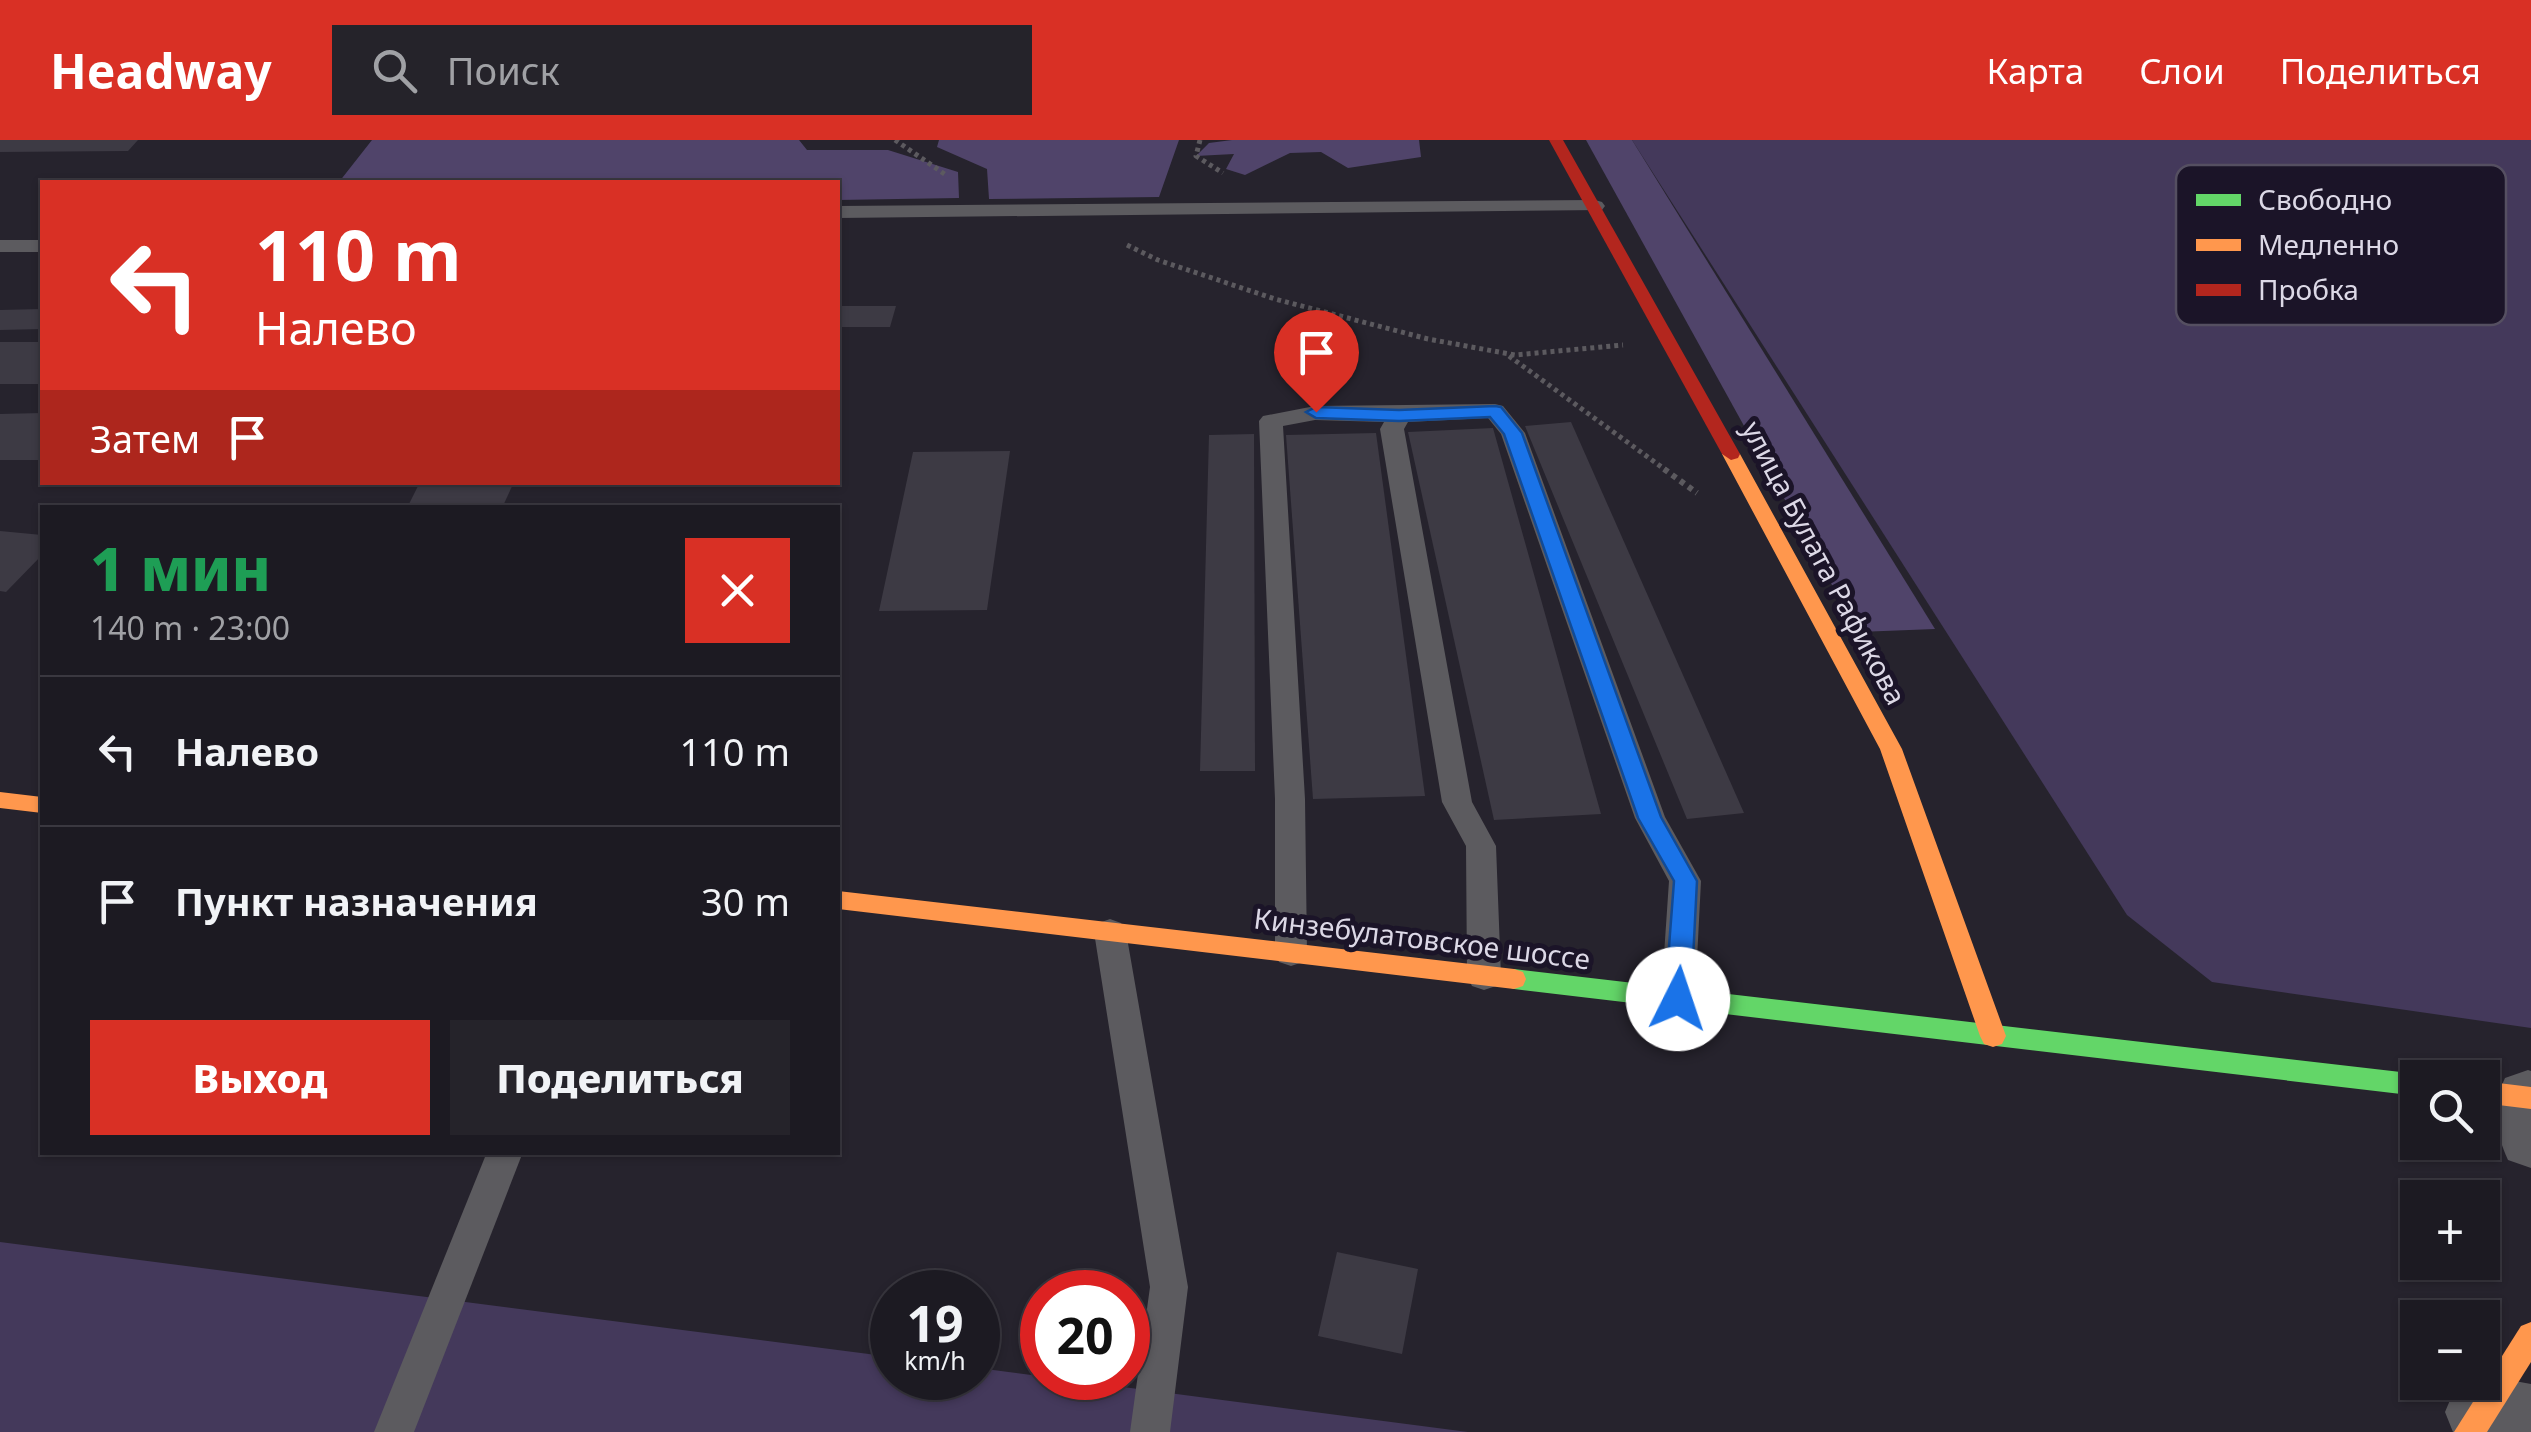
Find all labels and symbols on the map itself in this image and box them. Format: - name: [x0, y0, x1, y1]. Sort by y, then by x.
- legend: [2176, 165, 2506, 325]
- text: Свободно: [2258, 180, 2392, 218]
- text: Медленно: [2258, 225, 2399, 263]
- text: Пробка: [2258, 270, 2359, 308]
- pin: [1274, 310, 1359, 413]
- street label: улица Булата Рафикова: [1734, 414, 1916, 711]
- street label: Кинзебулатовское шоссе: [1252, 899, 1592, 977]
- position arrow: [1626, 947, 1730, 1051]
- speed limit sign: 20: [1020, 1270, 1150, 1400]

